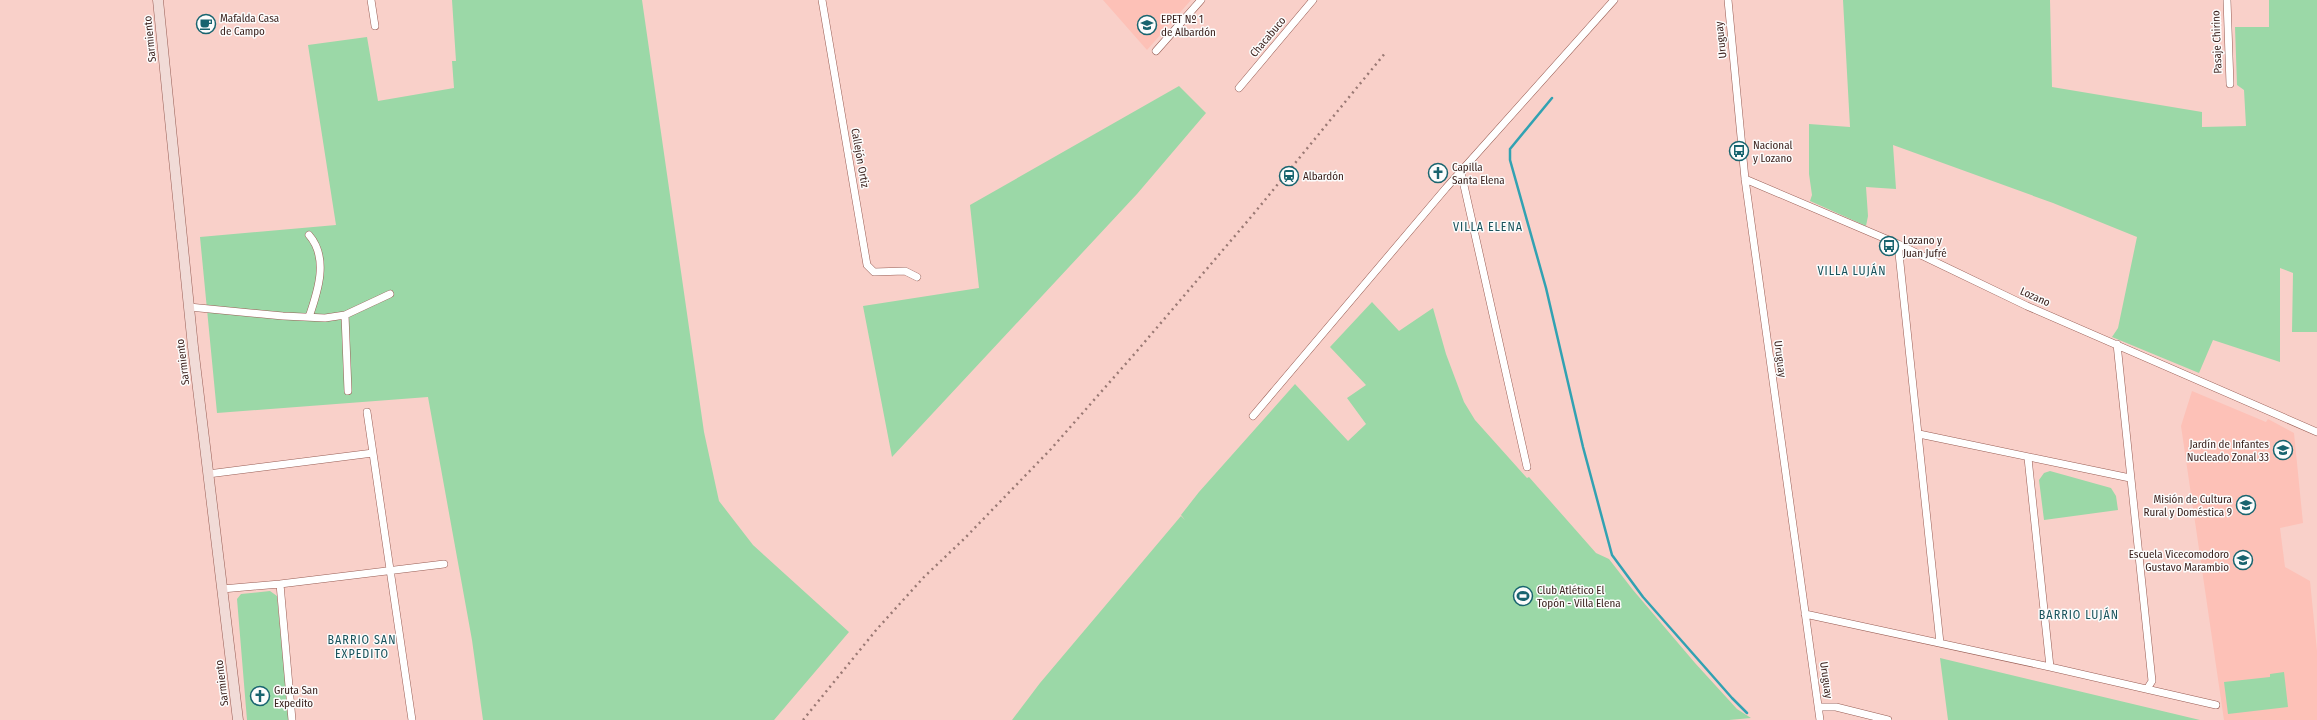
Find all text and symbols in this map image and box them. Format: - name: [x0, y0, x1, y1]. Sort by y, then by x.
- street label: Pasaje Chirino: [2209, 10, 2225, 74]
- place label: Mafalda Casa de Campo: [220, 12, 279, 38]
- cafe icon: Mafalda Casa de Campo: [195, 13, 217, 35]
- place label: EPET Nº 1 de Albardón: [1161, 13, 1216, 39]
- school or university icon: EPET Nº 1 de Albardón: [1136, 14, 1158, 36]
- street label: Chacabuco: [1247, 14, 1289, 60]
- street label: Sarmiento: [141, 15, 159, 63]
- street label: Uruguay: [1713, 21, 1729, 59]
- street label: Callejón Ortiz: [848, 127, 872, 189]
- place label: Nacional y Lozano: [1753, 139, 1792, 165]
- bus stop icon: Nacional y Lozano: [1728, 140, 1750, 162]
- place label: Capilla Santa Elena: [1452, 161, 1505, 187]
- church icon: Capilla Santa Elena: [1427, 162, 1449, 184]
- station icon: Albardón: [1278, 165, 1300, 187]
- place label: Albardón: [1303, 170, 1344, 183]
- district label: VILLA ELENA: [1453, 220, 1523, 234]
- place label: Lozano y Juan Jufré: [1903, 234, 1947, 260]
- bus stop icon: Lozano y Juan Jufré: [1878, 235, 1900, 257]
- district label: VILLA LUJÁN: [1818, 263, 1886, 278]
- street label: Lozano: [2018, 285, 2052, 309]
- street label: Sarmiento: [174, 338, 192, 386]
- street label: Uruguay: [1771, 340, 1789, 378]
- place label: Jardín de Infantes Nucleado Zonal 33: [2187, 438, 2269, 464]
- school or university icon: Jardín de Infantes Nucleado Zonal 33: [2272, 439, 2294, 461]
- place label: Misión de Cultura Rural y Doméstica 9: [2143, 493, 2232, 519]
- school or university icon: Misión de Cultura Rural y Doméstica 9: [2235, 494, 2257, 516]
- place label: Escuela Vicecomodoro Gustavo Marambio: [2129, 548, 2229, 574]
- school or university icon: Escuela Vicecomodoro Gustavo Marambio: [2232, 549, 2254, 571]
- place label: Club Atlético El Topón - Villa Elena: [1537, 584, 1621, 610]
- sports icon: Club Atlético El Topón - Villa Elena: [1512, 585, 1534, 607]
- district label: BARRIO LUJÁN: [2039, 607, 2119, 622]
- district label: BARRIO SAN EXPEDITO: [328, 633, 396, 661]
- street label: Sarmiento: [213, 659, 231, 707]
- street label: Uruguay: [1817, 661, 1835, 699]
- place label: Gruta San Expedito: [274, 684, 318, 710]
- church icon: Gruta San Expedito: [249, 685, 271, 707]

